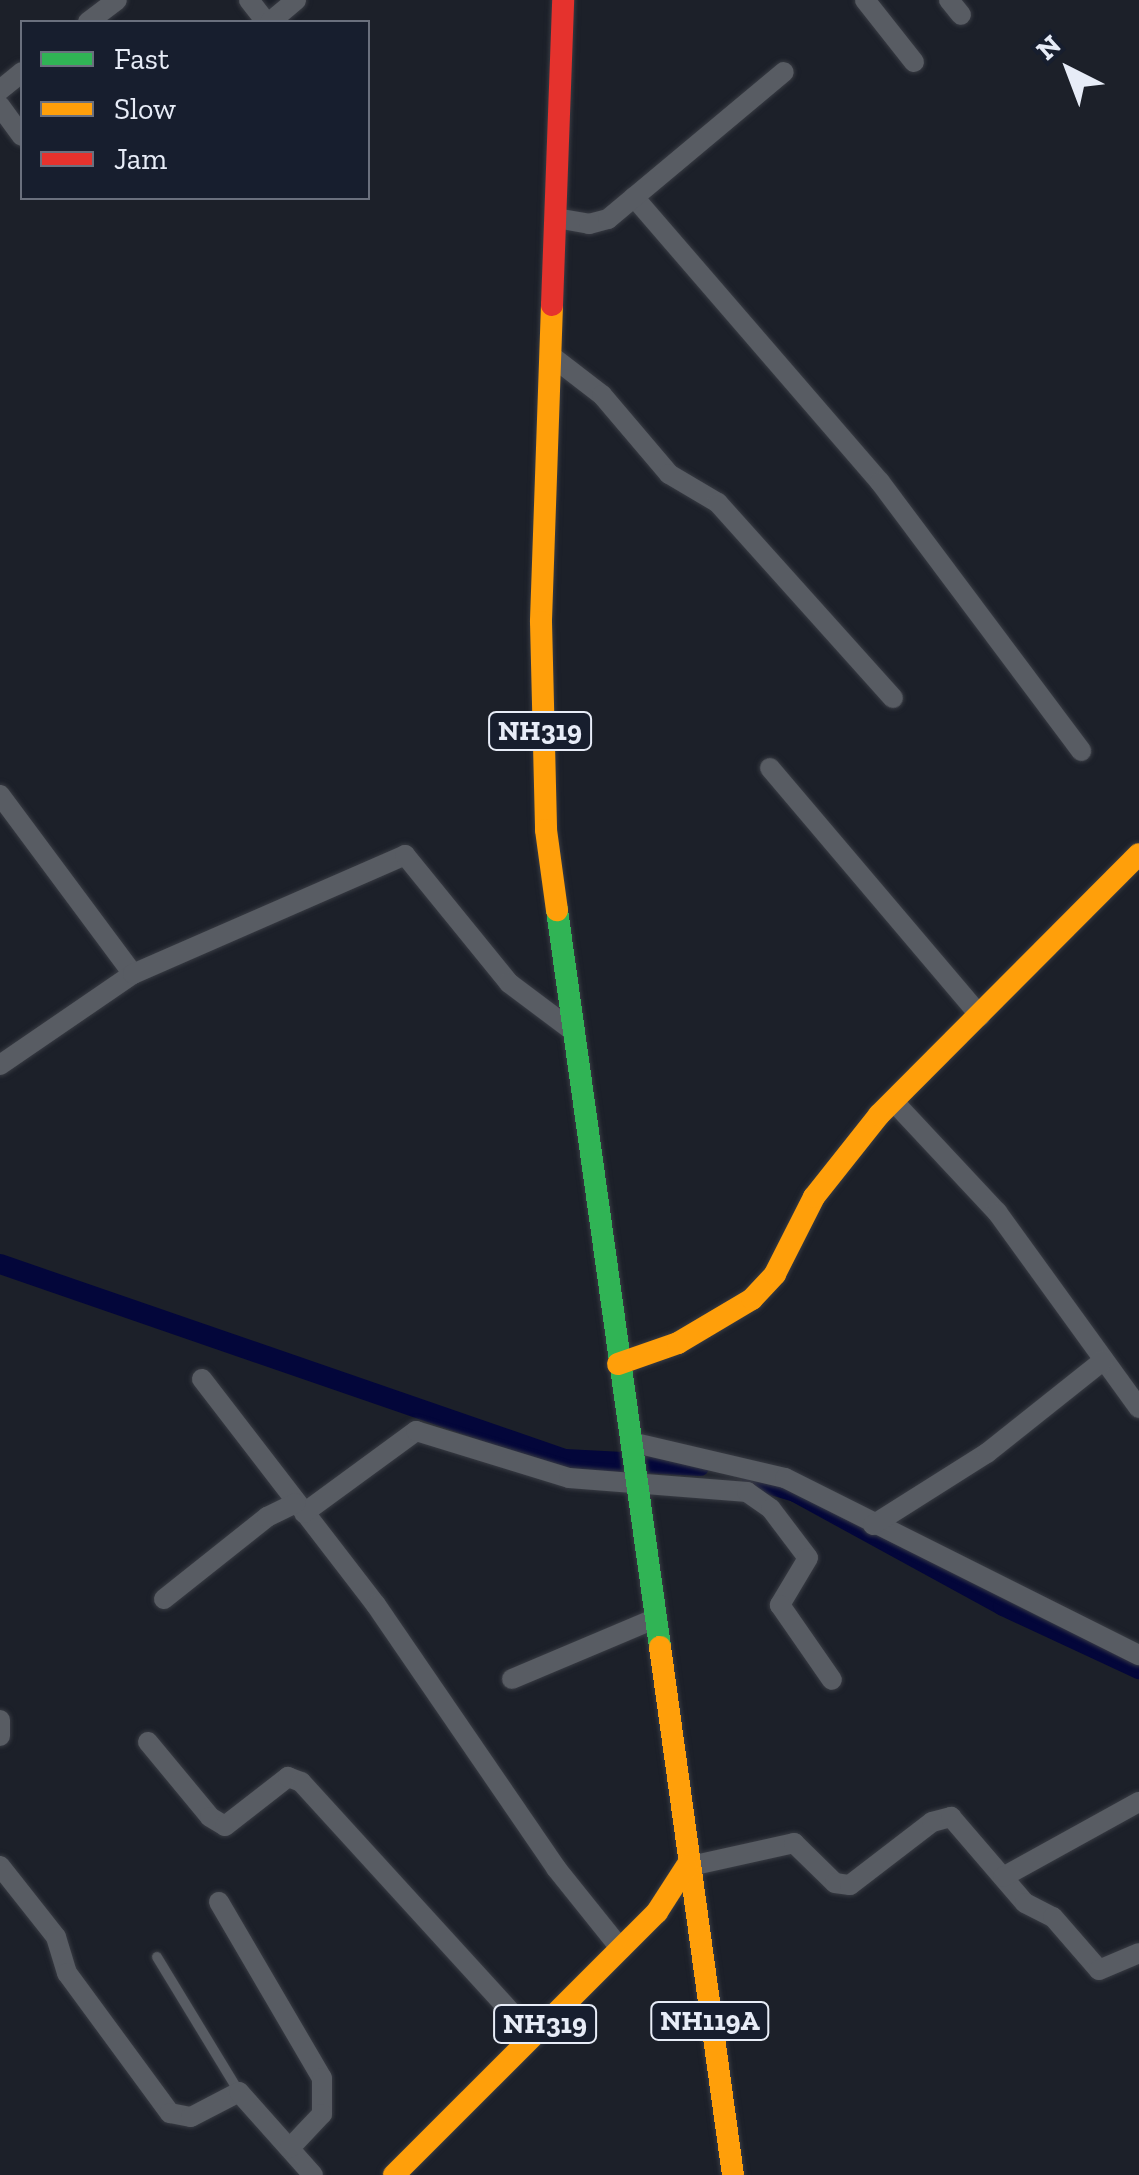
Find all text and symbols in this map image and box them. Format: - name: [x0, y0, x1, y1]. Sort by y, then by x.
- legend: [20, 20, 370, 200]
- north arrow: [1019, 20, 1119, 120]
- text: N: [1030, 28, 1068, 67]
- text: Fast: [114, 41, 169, 77]
- text: Slow: [114, 91, 176, 127]
- text: Jam: [114, 141, 167, 177]
- road number: NH319: [488, 708, 592, 754]
- road number: NH119A: [650, 1998, 770, 2044]
- road number: NH319: [492, 2001, 598, 2047]

